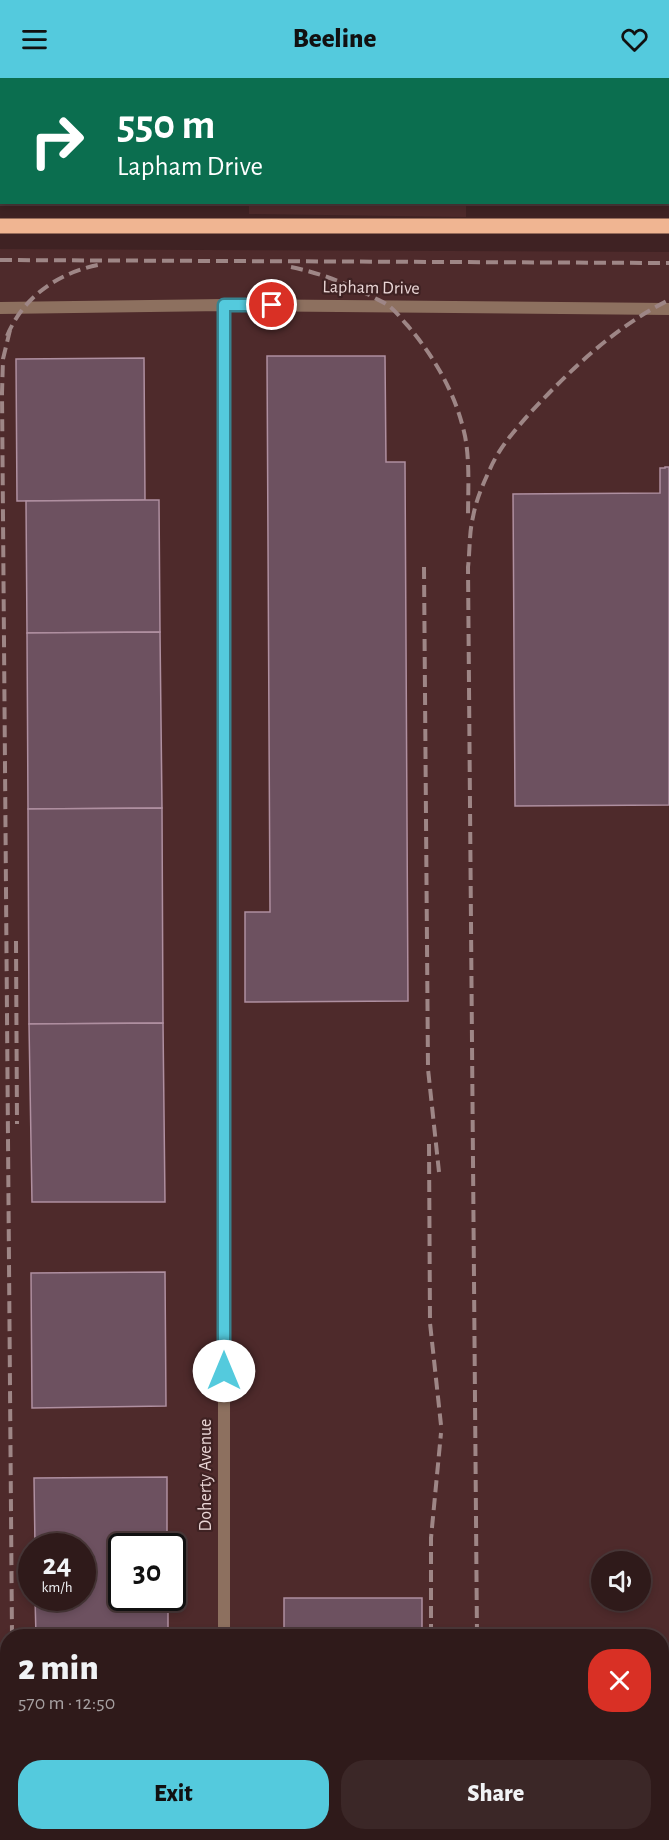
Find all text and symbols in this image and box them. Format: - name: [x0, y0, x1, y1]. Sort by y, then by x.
- icon: menu: [18, 23, 51, 56]
- icon: heart: [618, 23, 651, 56]
- text: Beeline: [293, 25, 376, 52]
- icon: right: [18, 102, 96, 180]
- text: 550 m: [117, 104, 215, 146]
- text: Lapham Drive: [117, 153, 263, 180]
- street label: Lapham Drive: [322, 278, 420, 298]
- pin: [246, 279, 297, 330]
- icon: arrive: [255, 288, 288, 321]
- position arrow: [192, 1339, 256, 1403]
- street label: Doherty Avenue: [197, 1419, 215, 1531]
- speed limit sign: 30: [108, 1533, 186, 1611]
- text: 24: [42, 1550, 72, 1580]
- map controls: [591, 1551, 651, 1611]
- button: sound: [591, 1551, 651, 1611]
- text: km/h: [42, 1580, 72, 1595]
- button: close: [588, 1649, 651, 1712]
- text: 2 min: [18, 1650, 99, 1686]
- text: 570 m · 12:50: [18, 1693, 115, 1713]
- button: Exit: [18, 1760, 329, 1829]
- button: Share: [341, 1760, 651, 1829]

